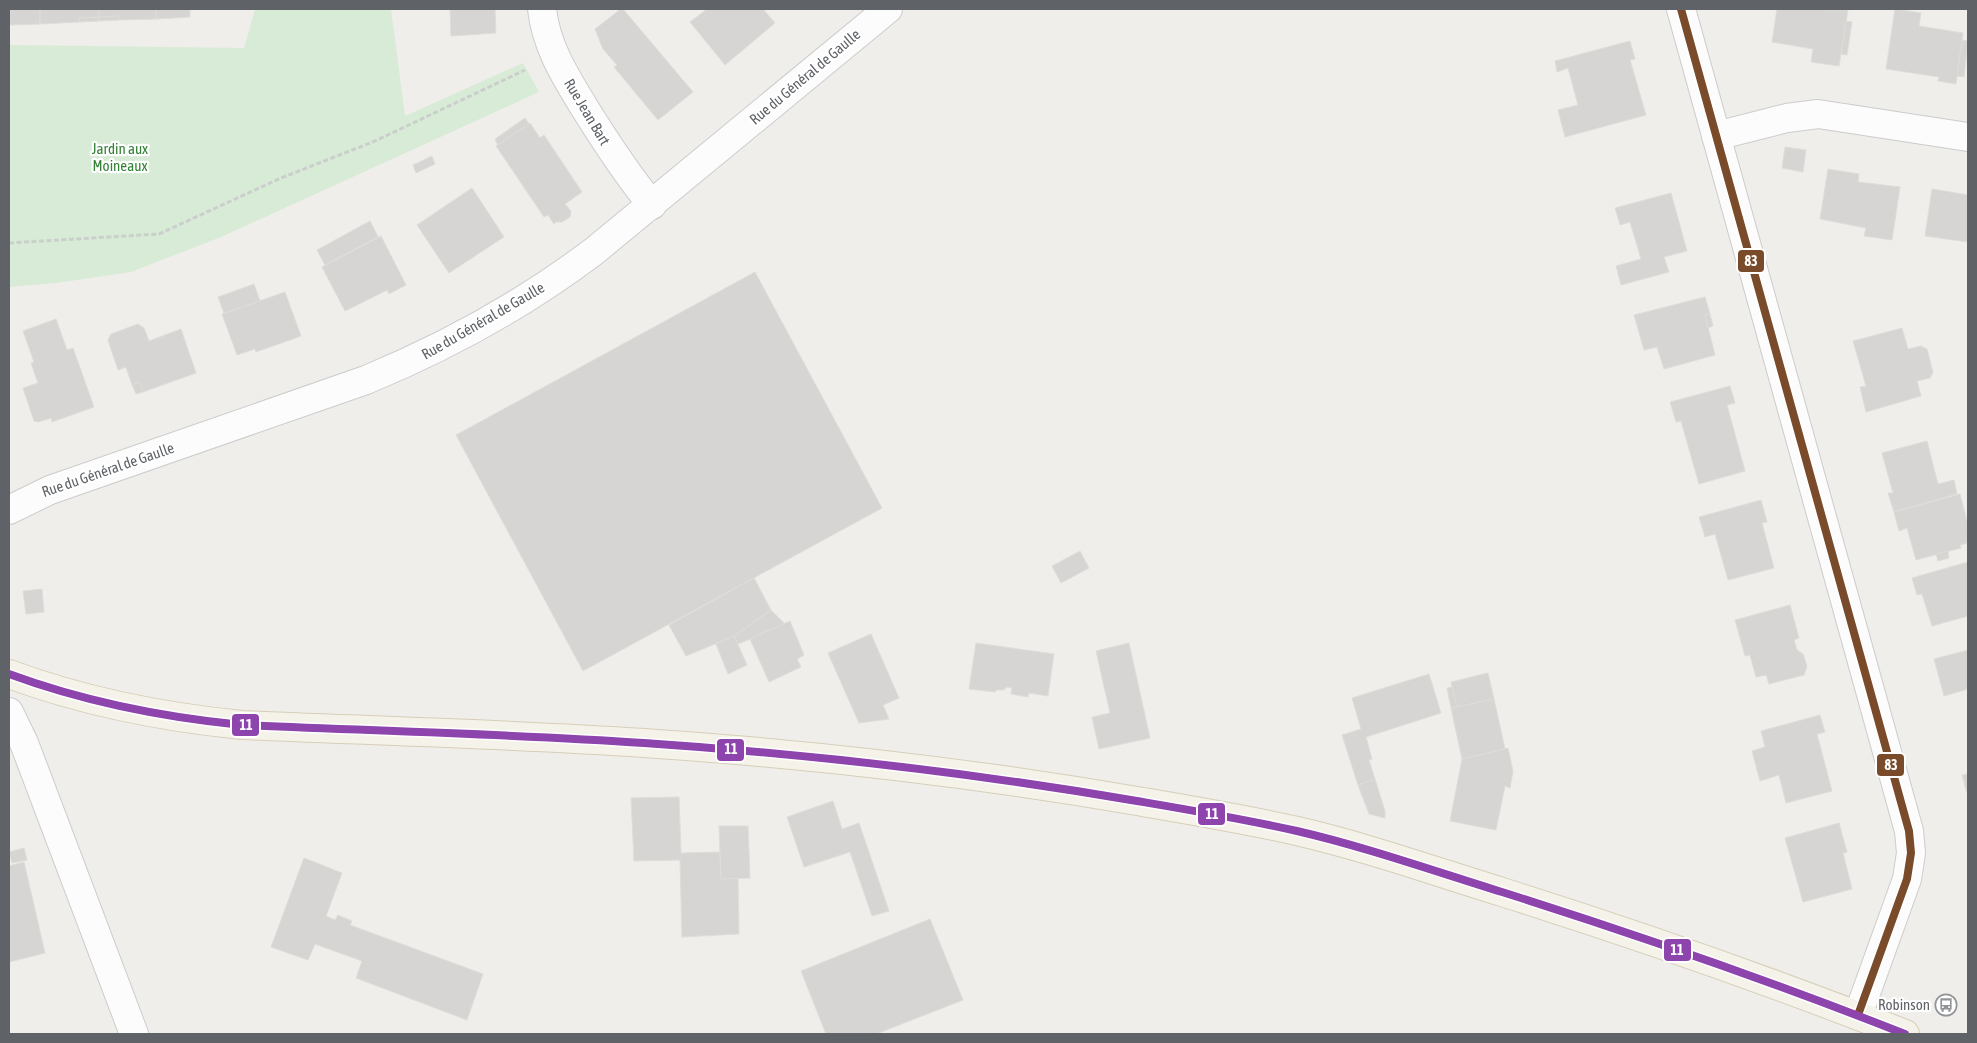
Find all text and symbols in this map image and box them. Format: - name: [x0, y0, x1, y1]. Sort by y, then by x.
- street label: Rue du Général de Gaulle: [746, 25, 863, 128]
- street label: Rue Jean Bart: [561, 76, 614, 148]
- park label: Jardin aux Moineaux: [92, 140, 148, 174]
- line badge: 83: [1737, 249, 1765, 273]
- text: 83: [1744, 253, 1758, 269]
- street label: Rue du Général de Gaulle: [418, 278, 547, 363]
- street label: Rue du Général de Gaulle: [39, 439, 176, 500]
- line badge: 11: [231, 713, 260, 737]
- text: 11: [239, 717, 253, 733]
- line badge: 11: [716, 738, 745, 762]
- text: 11: [724, 741, 738, 757]
- line badge: 83: [1876, 753, 1905, 777]
- text: 83: [1884, 757, 1898, 773]
- line badge: 11: [1197, 802, 1226, 826]
- text: 11: [1205, 806, 1219, 822]
- line badge: 11: [1663, 938, 1692, 962]
- text: 11: [1670, 942, 1684, 958]
- bus stop icon: Robinson: [1934, 993, 1958, 1017]
- place label: Robinson: [1878, 996, 1930, 1013]

